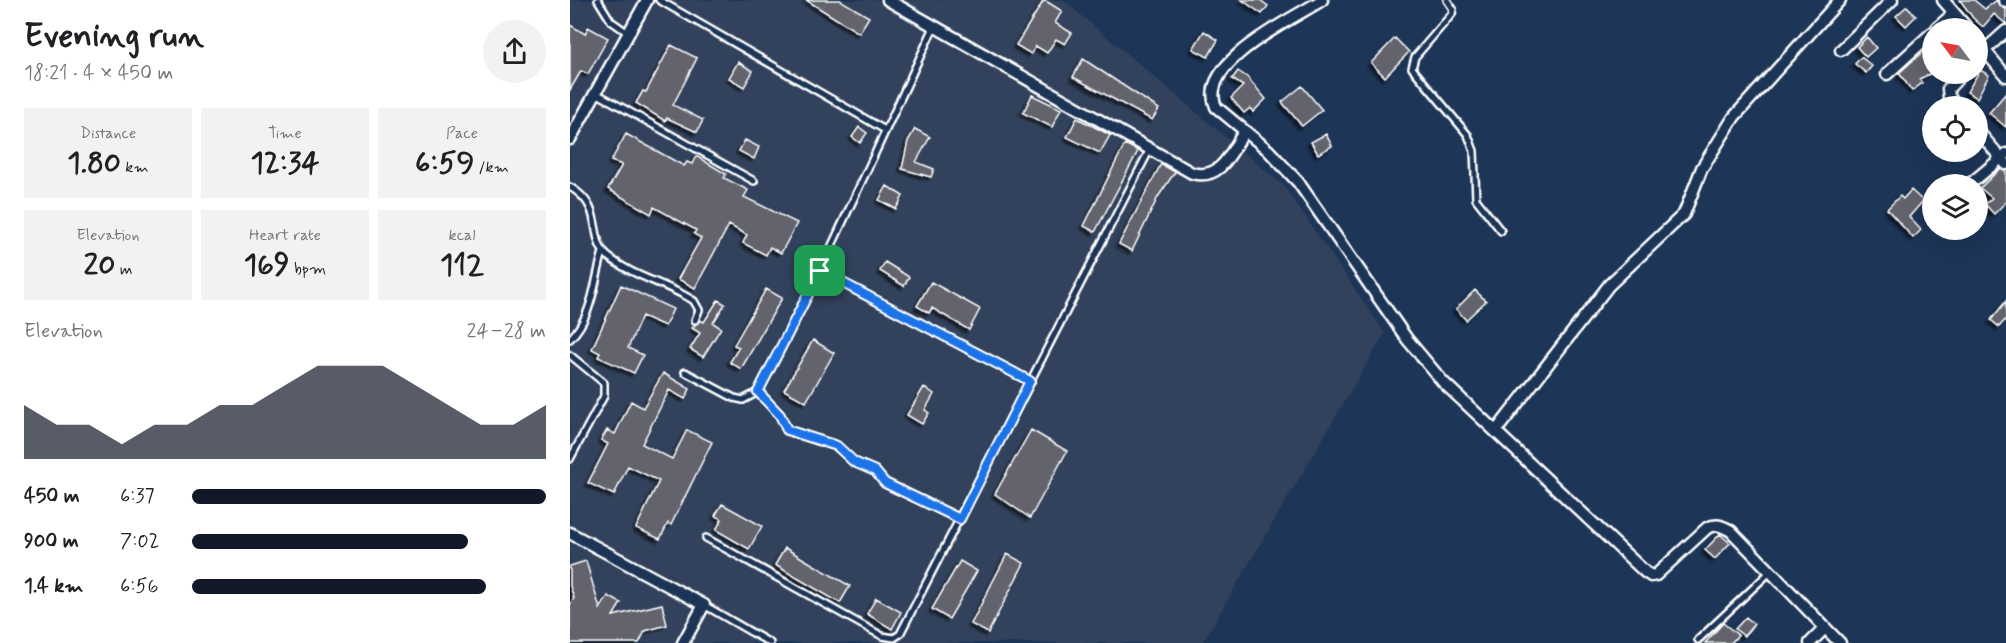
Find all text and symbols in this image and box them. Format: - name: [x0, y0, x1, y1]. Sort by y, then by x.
- text: Evening run: [24, 15, 204, 59]
- north arrow: [1922, 18, 1988, 84]
- map controls: [1922, 18, 1988, 240]
- button: share: [483, 20, 546, 83]
- text: 18:21 · 4 × 450 m: [24, 60, 173, 87]
- button: locate: [1922, 96, 1988, 162]
- text: Distance: [80, 123, 136, 144]
- text: Time: [268, 123, 302, 144]
- text: Pace: [446, 123, 478, 144]
- text: 1.80: [67, 144, 121, 183]
- text: 12:34: [250, 144, 320, 183]
- text: 6:59: [415, 144, 474, 183]
- text: km: [121, 157, 149, 178]
- text: /km: [474, 157, 509, 178]
- button: layers: [1922, 174, 1988, 240]
- text: Elevation: [77, 225, 140, 246]
- text: Heart rate: [249, 225, 321, 246]
- text: kcal: [449, 225, 475, 246]
- pin: [794, 245, 845, 296]
- text: 20: [84, 246, 115, 285]
- text: 169: [244, 246, 290, 285]
- text: 112: [440, 246, 484, 285]
- icon: arrive: [803, 254, 836, 287]
- text: m: [115, 259, 132, 280]
- text: bpm: [290, 259, 326, 280]
- text: Elevation: [24, 318, 103, 345]
- text: 24–28 m: [467, 318, 546, 345]
- text: 450 m: [24, 483, 80, 510]
- text: 6:37: [120, 483, 155, 510]
- text: 900 m: [24, 528, 79, 555]
- text: 7:02: [120, 528, 159, 555]
- text: 1.4 km: [24, 573, 83, 600]
- text: 6:56: [120, 573, 159, 600]

